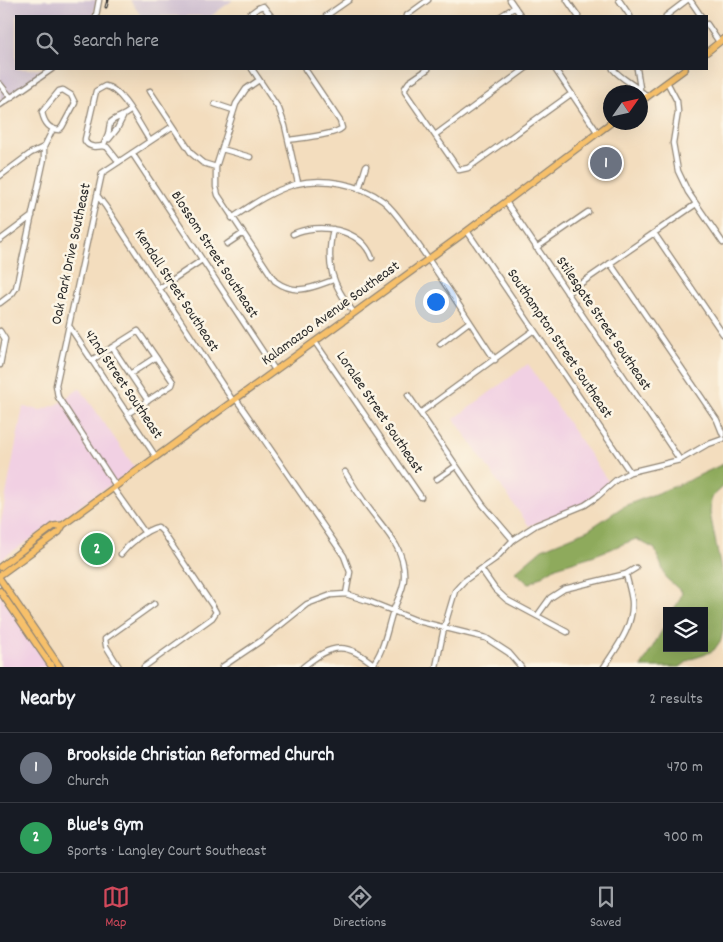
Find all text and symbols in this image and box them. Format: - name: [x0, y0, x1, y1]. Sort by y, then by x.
- search box: [15, 15, 708, 70]
- icon: search: [33, 29, 61, 57]
- text: Search here: [73, 29, 159, 56]
- north arrow: [603, 85, 648, 130]
- pin: 1: [590, 144, 622, 182]
- street label: Oak Park Drive Southeast: [46, 181, 98, 327]
- street label: Blossom Street Southeast: [164, 187, 264, 323]
- street label: Kendall Street Southeast: [128, 225, 224, 357]
- street label: Stilesgate Street Southeast: [550, 252, 657, 396]
- street label: Kalamazoo Avenue Southeast: [257, 256, 405, 372]
- street label: Southampton Street Southeast: [501, 265, 618, 424]
- your location: [423, 289, 449, 315]
- street label: 42nd Street Southeast: [78, 326, 168, 444]
- street label: Loralee Street Southeast: [330, 348, 428, 479]
- pin: 2: [81, 530, 113, 568]
- map controls: [663, 607, 708, 652]
- button: layers: [663, 607, 708, 652]
- text: Nearby: [20, 685, 75, 715]
- text: 2 results: [649, 688, 703, 711]
- text: Brookside Christian Reformed Church: [67, 743, 334, 770]
- text: 1: [34, 756, 38, 779]
- text: 470 m: [667, 756, 703, 779]
- text: Church: [67, 770, 109, 793]
- text: Blue's Gym: [67, 813, 144, 840]
- text: 2: [33, 826, 40, 849]
- text: 900 m: [664, 826, 703, 849]
- text: Sports · Langley Court Southeast: [67, 840, 266, 863]
- tab: Map: [102, 883, 130, 933]
- tab: Directions: [333, 883, 386, 933]
- tab: Saved: [590, 883, 621, 933]

